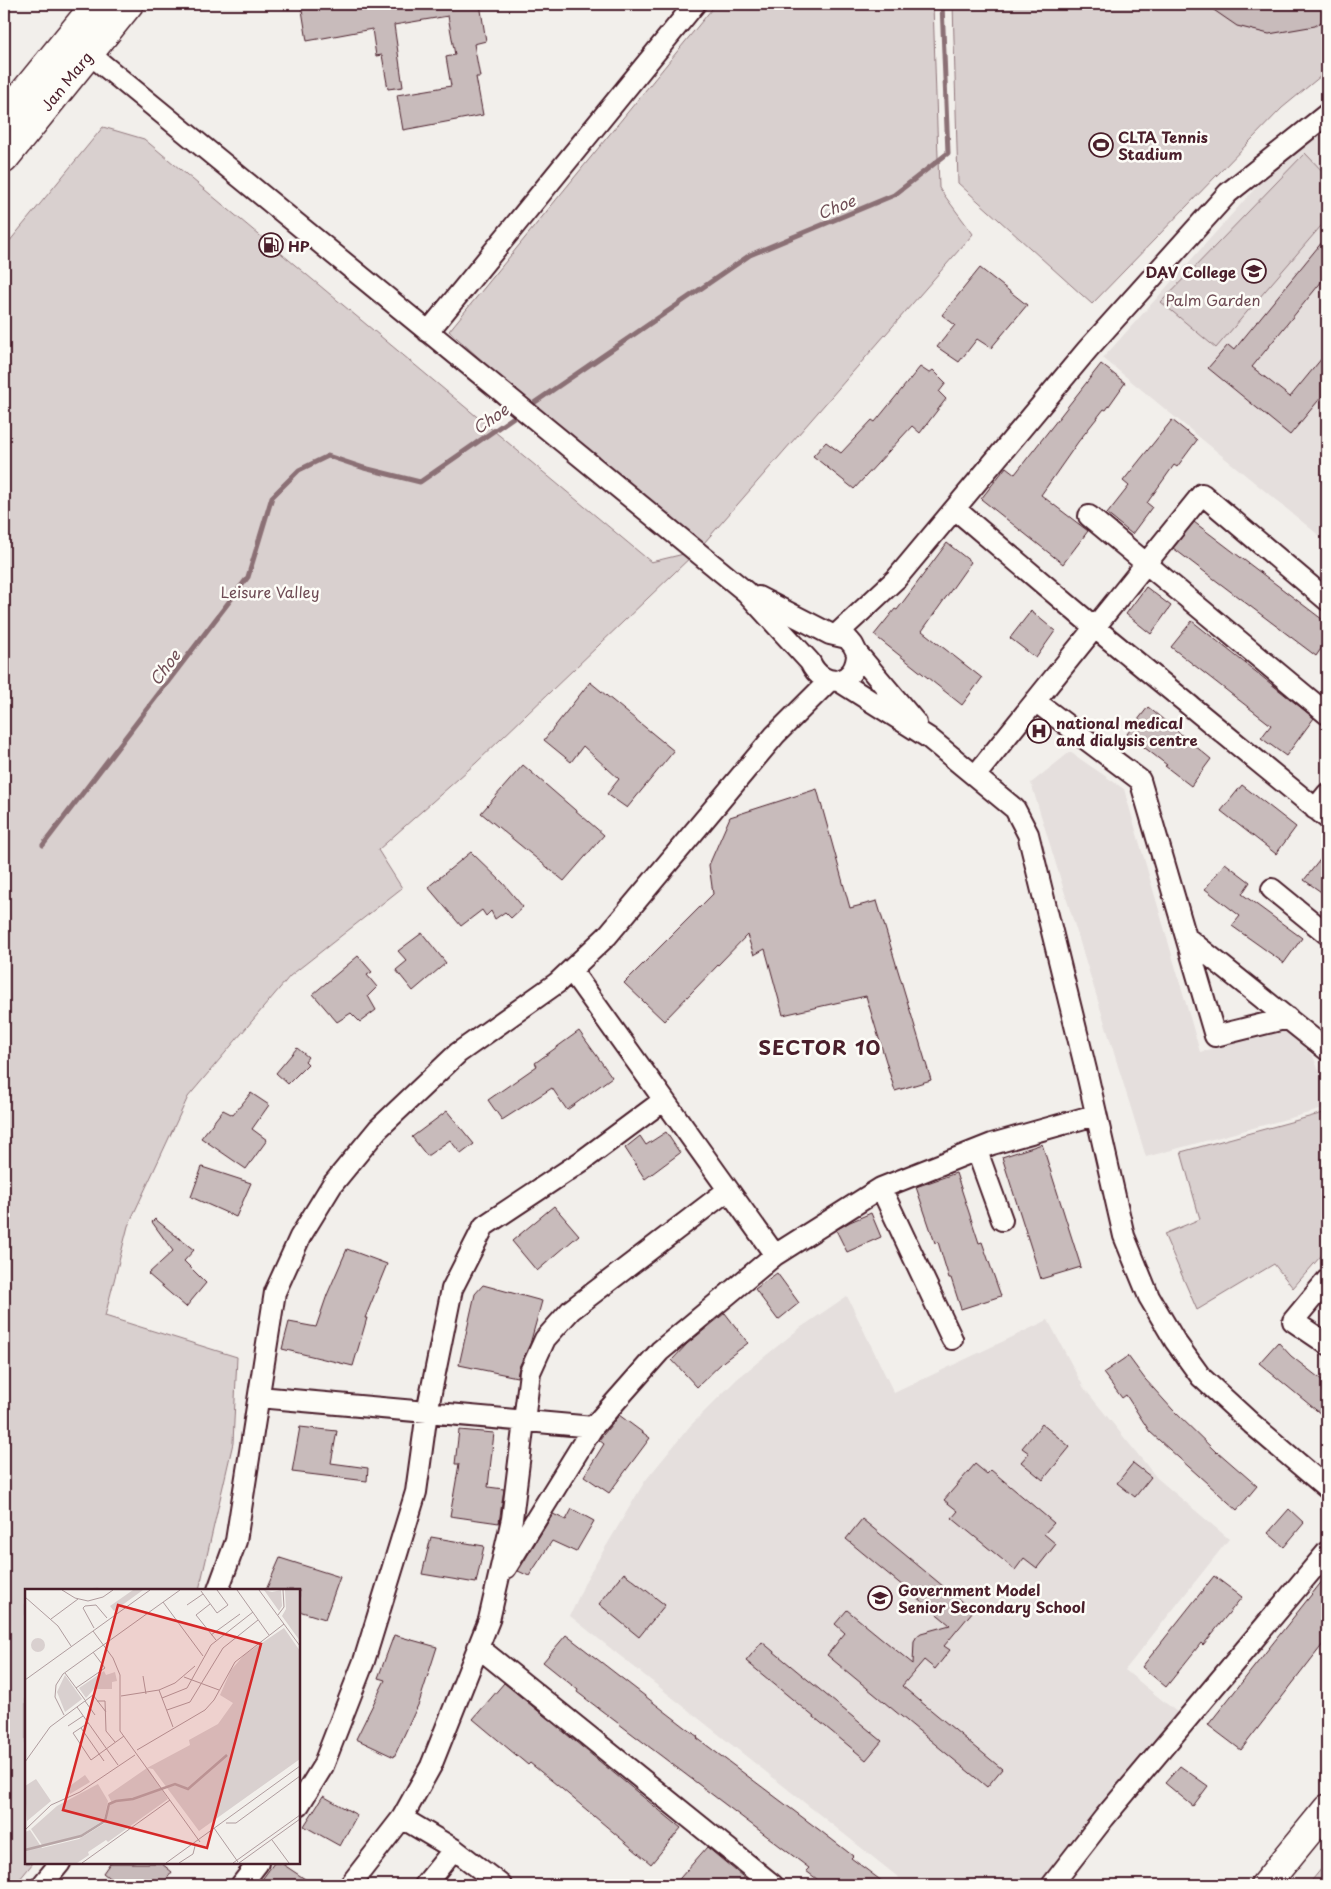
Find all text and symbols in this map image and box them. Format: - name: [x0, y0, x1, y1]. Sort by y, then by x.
- street label: Jan Marg: [35, 46, 97, 116]
- place label: CLTA Tennis Stadium: [1118, 125, 1208, 165]
- sports icon: CLTA Tennis Stadium: [1088, 132, 1114, 158]
- water label: Choe: [813, 187, 860, 224]
- fuel station icon: HP: [258, 232, 284, 258]
- place label: HP: [288, 234, 310, 257]
- school or university icon: DAV College: [1241, 258, 1267, 284]
- place label: DAV College: [1146, 260, 1236, 283]
- park label: Palm Garden: [1165, 288, 1261, 311]
- water label: Choe: [467, 396, 514, 439]
- park label: Leisure Valley: [220, 580, 320, 603]
- water label: Choe: [143, 643, 186, 690]
- place label: national medical and dialysis centre: [1056, 711, 1198, 751]
- hospital icon: national medical and dialysis centre: [1026, 718, 1052, 744]
- district label: SECTOR 10: [759, 1032, 881, 1062]
- place label: Government Model Senior Secondary School: [898, 1578, 1085, 1618]
- school or university icon: Government Model Senior Secondary School: [867, 1585, 893, 1611]
- inset map: [25, 1589, 300, 1864]

